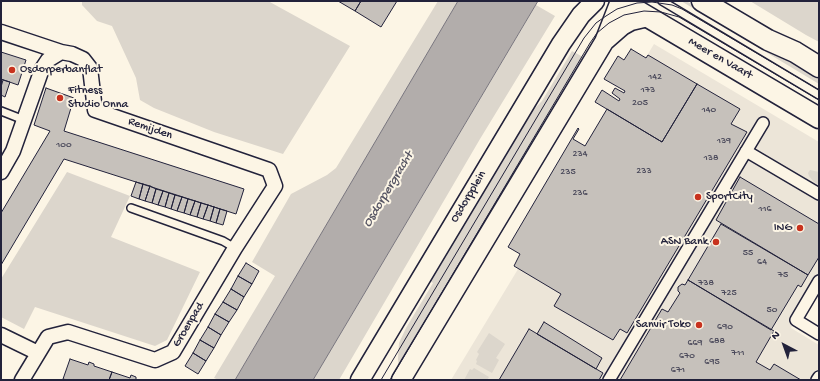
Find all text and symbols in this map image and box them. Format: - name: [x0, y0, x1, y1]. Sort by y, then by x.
- street label: Meer en Vaart: [685, 35, 755, 83]
- place label: Osdorperbanflat: [20, 63, 102, 77]
- marker: Osdorperbanflat: [7, 65, 17, 75]
- house number: 142: [648, 71, 662, 83]
- place label: Fitness Studio Onna: [68, 84, 128, 112]
- house number: 173: [641, 84, 655, 96]
- marker: Fitness Studio Onna: [55, 93, 65, 103]
- house number: 205: [632, 97, 648, 109]
- house number: 140: [702, 104, 716, 116]
- street label: Remijden: [126, 115, 174, 143]
- house number: 139: [717, 135, 731, 147]
- house number: 100: [56, 139, 72, 151]
- house number: 234: [573, 148, 587, 160]
- water label: Osdorpergracht: [360, 149, 418, 231]
- house number: 138: [704, 152, 718, 164]
- house number: 233: [636, 165, 652, 177]
- house number: 235: [560, 166, 576, 178]
- street label: Osdorpplein: [448, 168, 490, 226]
- house number: 236: [572, 187, 588, 199]
- place label: SportCity: [706, 190, 753, 204]
- marker: SportCity: [693, 192, 703, 202]
- house number: 116: [758, 203, 772, 215]
- place label: ING: [774, 221, 792, 235]
- marker: ING: [795, 223, 805, 233]
- place label: ASN Bank: [661, 235, 708, 249]
- marker: ASN Bank: [711, 237, 721, 247]
- house number: 55: [743, 247, 753, 259]
- house number: 64: [757, 256, 767, 268]
- house number: 75: [778, 269, 788, 281]
- house number: 738: [698, 277, 714, 289]
- house number: 725: [721, 287, 737, 299]
- street label: Groenpad: [170, 300, 208, 350]
- house number: 50: [767, 304, 777, 316]
- place label: Sanvir Toko: [636, 318, 691, 332]
- marker: Sanvir Toko: [694, 320, 704, 330]
- house number: 690: [717, 321, 733, 333]
- north arrow: [764, 325, 804, 365]
- text: N: [769, 329, 783, 343]
- house number: 688: [709, 335, 725, 347]
- house number: 669: [687, 337, 703, 349]
- house number: 711: [731, 347, 745, 359]
- house number: 670: [679, 350, 695, 362]
- house number: 695: [704, 356, 720, 368]
- house number: 671: [671, 364, 685, 376]

